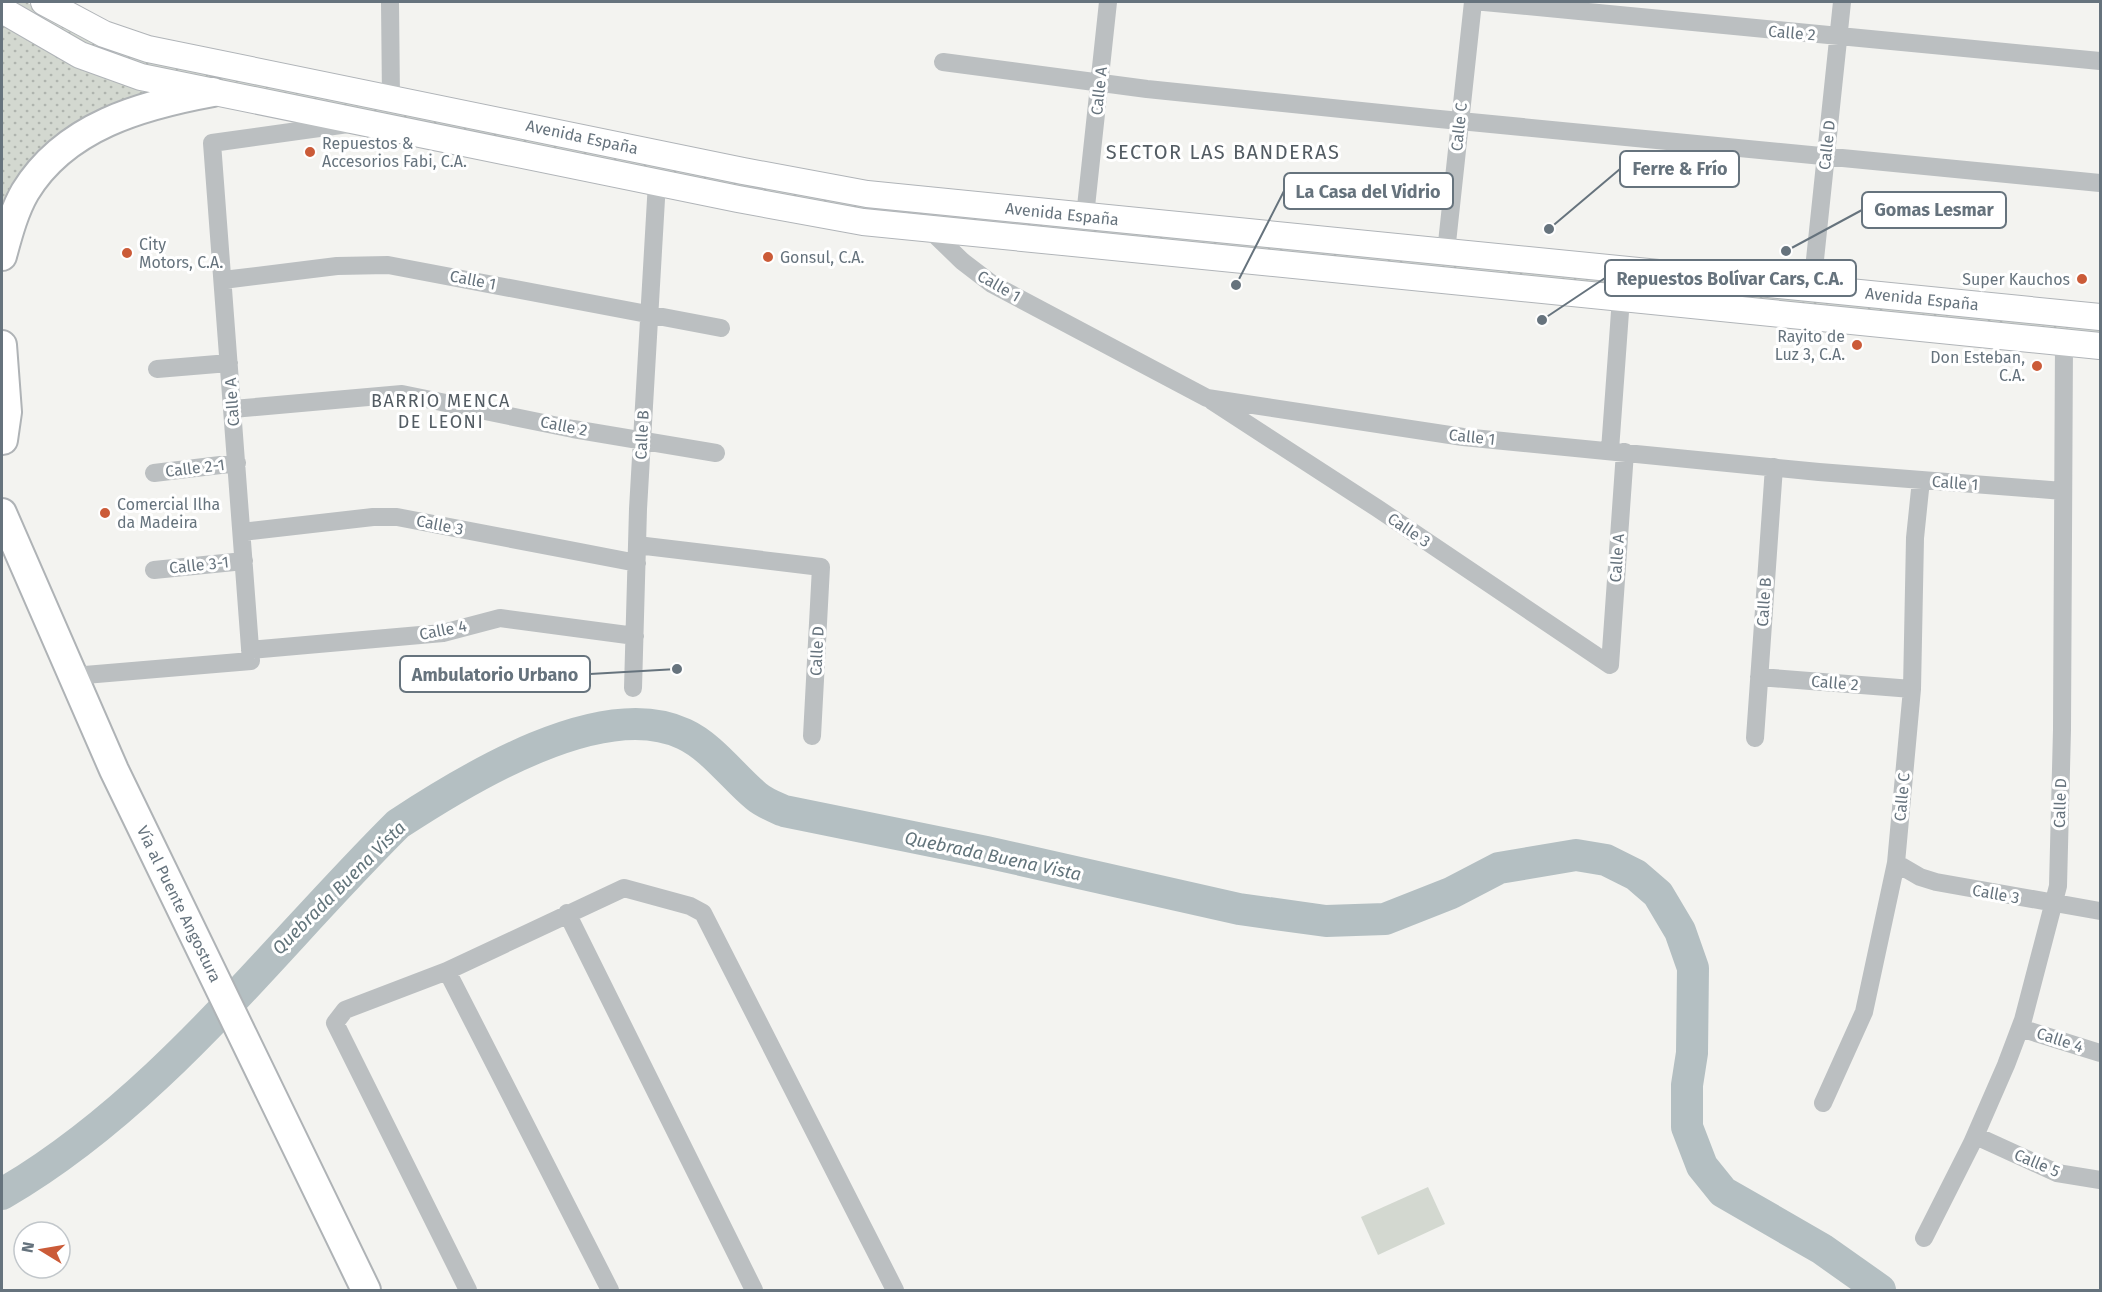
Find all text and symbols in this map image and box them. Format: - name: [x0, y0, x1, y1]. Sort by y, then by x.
- street label: Calle 2: [1767, 21, 1817, 45]
- street label: Calle A: [1087, 65, 1111, 116]
- street label: Calle C: [1447, 102, 1471, 152]
- street label: Avenida España: [524, 116, 640, 158]
- street label: Calle D: [1815, 119, 1839, 171]
- place label: Repuestos & Accesorios Fabi, C.A.: [322, 134, 467, 171]
- district label: SECTOR LAS BANDERAS: [1106, 140, 1340, 164]
- marker: Repuestos & Accesorios Fabi, C.A.: [303, 145, 317, 159]
- callout: Ferre & Frío: [1620, 151, 1739, 187]
- text: Ferre & Frío: [1632, 158, 1728, 180]
- callout: La Casa del Vidrio: [1284, 173, 1453, 209]
- text: La Casa del Vidrio: [1296, 181, 1440, 203]
- callout: Gomas Lesmar: [1862, 192, 2006, 228]
- street label: Avenida España: [1004, 199, 1120, 229]
- text: Gomas Lesmar: [1874, 199, 1995, 221]
- place label: City Motors, C.A.: [139, 235, 223, 272]
- marker: City Motors, C.A.: [120, 246, 134, 260]
- place label: Gonsul, C.A.: [780, 248, 865, 267]
- marker: Gonsul, C.A.: [761, 250, 775, 264]
- callout: Repuestos Bolívar Cars, C.A.: [1605, 260, 1856, 296]
- street label: Calle 1: [448, 266, 498, 294]
- street label: Calle 1: [974, 266, 1024, 306]
- text: Repuestos Bolívar Cars, C.A.: [1617, 268, 1843, 290]
- place label: Super Kauchos: [1962, 270, 2070, 289]
- marker: Super Kauchos: [2075, 272, 2089, 286]
- street label: Avenida España: [1864, 284, 1980, 314]
- place label: Rayito de Luz 3, C.A.: [1775, 327, 1845, 364]
- marker: Rayito de Luz 3, C.A.: [1850, 338, 1864, 352]
- place label: Don Esteban, C.A.: [1930, 348, 2025, 385]
- marker: Don Esteban, C.A.: [2030, 359, 2044, 373]
- street label: Calle A: [221, 376, 243, 427]
- district label: BARRIO MENCA DE LEONI: [371, 390, 511, 433]
- street label: Calle B: [631, 410, 653, 460]
- street label: Calle 2: [539, 412, 589, 440]
- street label: Calle 1: [1448, 425, 1496, 449]
- street label: Calle 2-1: [164, 455, 226, 481]
- street label: Calle 1: [1931, 472, 1979, 494]
- place label: Comercial Ilha da Madeira: [117, 495, 220, 532]
- marker: Comercial Ilha da Madeira: [98, 506, 112, 520]
- street label: Calle 3: [1384, 509, 1434, 551]
- street label: Calle 3: [415, 511, 465, 539]
- street label: Calle A: [1606, 532, 1628, 583]
- street label: Calle 3-1: [168, 552, 230, 578]
- street label: Calle B: [1753, 576, 1775, 627]
- street label: Calle 4: [418, 616, 469, 644]
- street label: Calle D: [806, 626, 828, 676]
- callout: Ambulatorio Urbano: [400, 656, 590, 692]
- text: Ambulatorio Urbano: [411, 664, 578, 686]
- street label: Calle 2: [1810, 671, 1860, 695]
- street label: Calle C: [1890, 772, 1914, 822]
- street label: Calle D: [2050, 778, 2070, 828]
- water label: Quebrada Buena Vista: [268, 817, 410, 959]
- street label: Vía al Puente Angostura: [133, 823, 225, 985]
- water label: Quebrada Buena Vista: [903, 827, 1083, 885]
- street label: Calle 3: [1971, 881, 2021, 907]
- street label: Calle 4: [2034, 1024, 2086, 1057]
- street label: Calle 5: [2011, 1145, 2063, 1181]
- north arrow: [12, 1220, 72, 1280]
- text: N: [17, 1240, 38, 1254]

